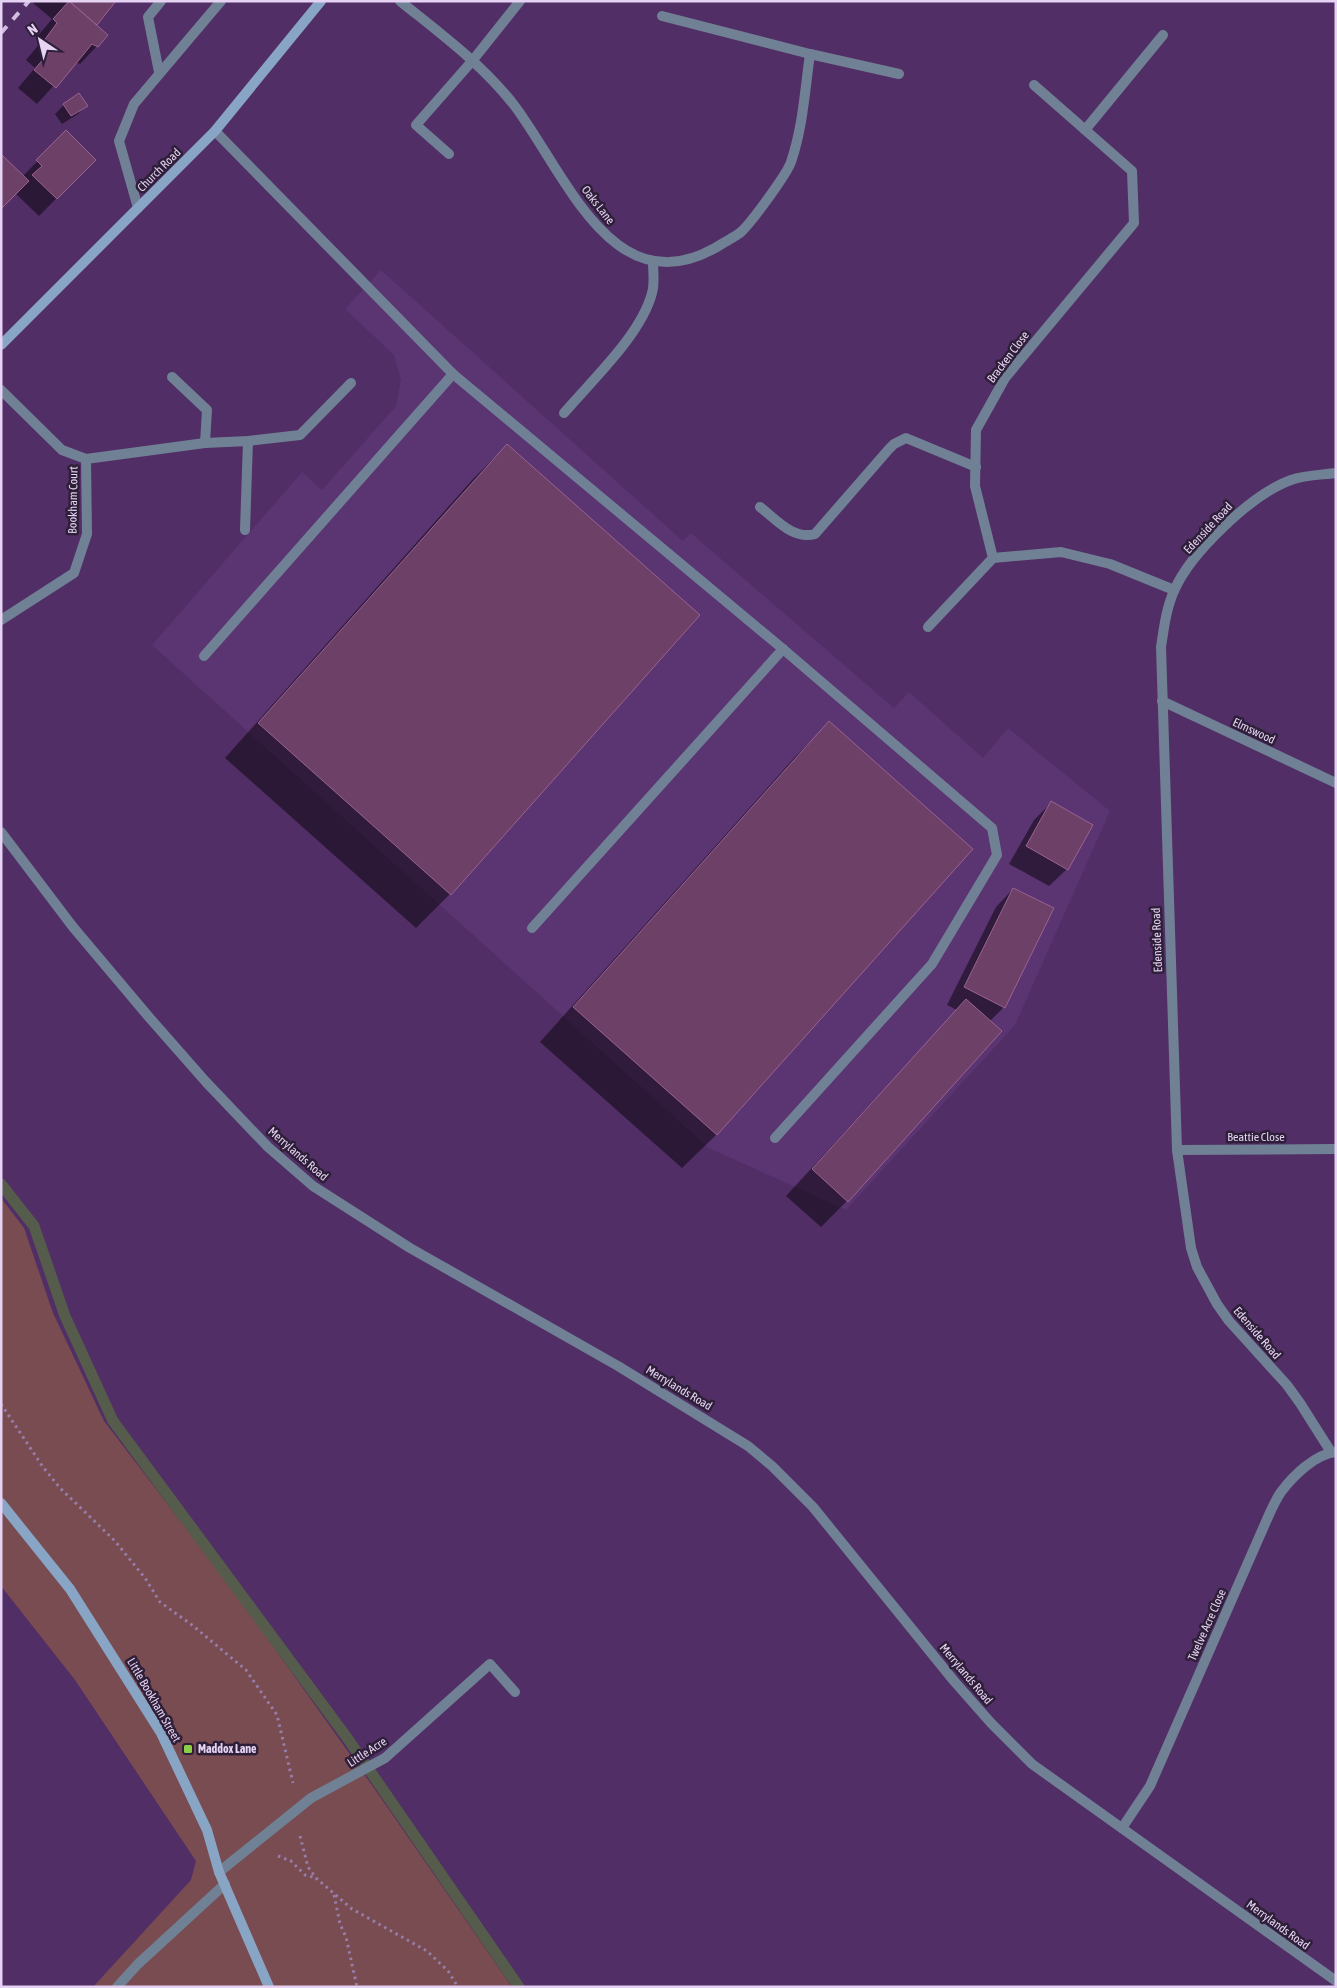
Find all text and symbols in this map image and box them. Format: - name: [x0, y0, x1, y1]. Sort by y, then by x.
- north arrow: [15, 15, 65, 65]
- text: N: [25, 20, 41, 38]
- street label: Church Road: [134, 145, 184, 195]
- street label: Oaks Lane: [579, 183, 617, 227]
- street label: Bracken Close: [984, 329, 1032, 385]
- street label: Bookham Court: [65, 466, 81, 534]
- street label: Edenside Road: [1181, 500, 1235, 556]
- street label: Elmswood: [1231, 715, 1277, 747]
- street label: Edenside Road: [1149, 907, 1165, 973]
- street label: Merrylands Road: [265, 1124, 331, 1184]
- street label: Beattie Close: [1227, 1130, 1285, 1144]
- street label: Edenside Road: [1230, 1304, 1284, 1362]
- street label: Merrylands Road: [643, 1363, 715, 1413]
- street label: Twelve Acre Close: [1185, 1587, 1229, 1663]
- street label: Merrylands Road: [937, 1641, 995, 1707]
- street label: Little Bookham Street: [124, 1655, 184, 1745]
- street label: Little Acre: [345, 1734, 389, 1770]
- place label: Maddox Lane: [198, 1742, 257, 1756]
- marker: Maddox Lane: [182, 1743, 194, 1755]
- street label: Merrylands Road: [1244, 1897, 1312, 1953]

